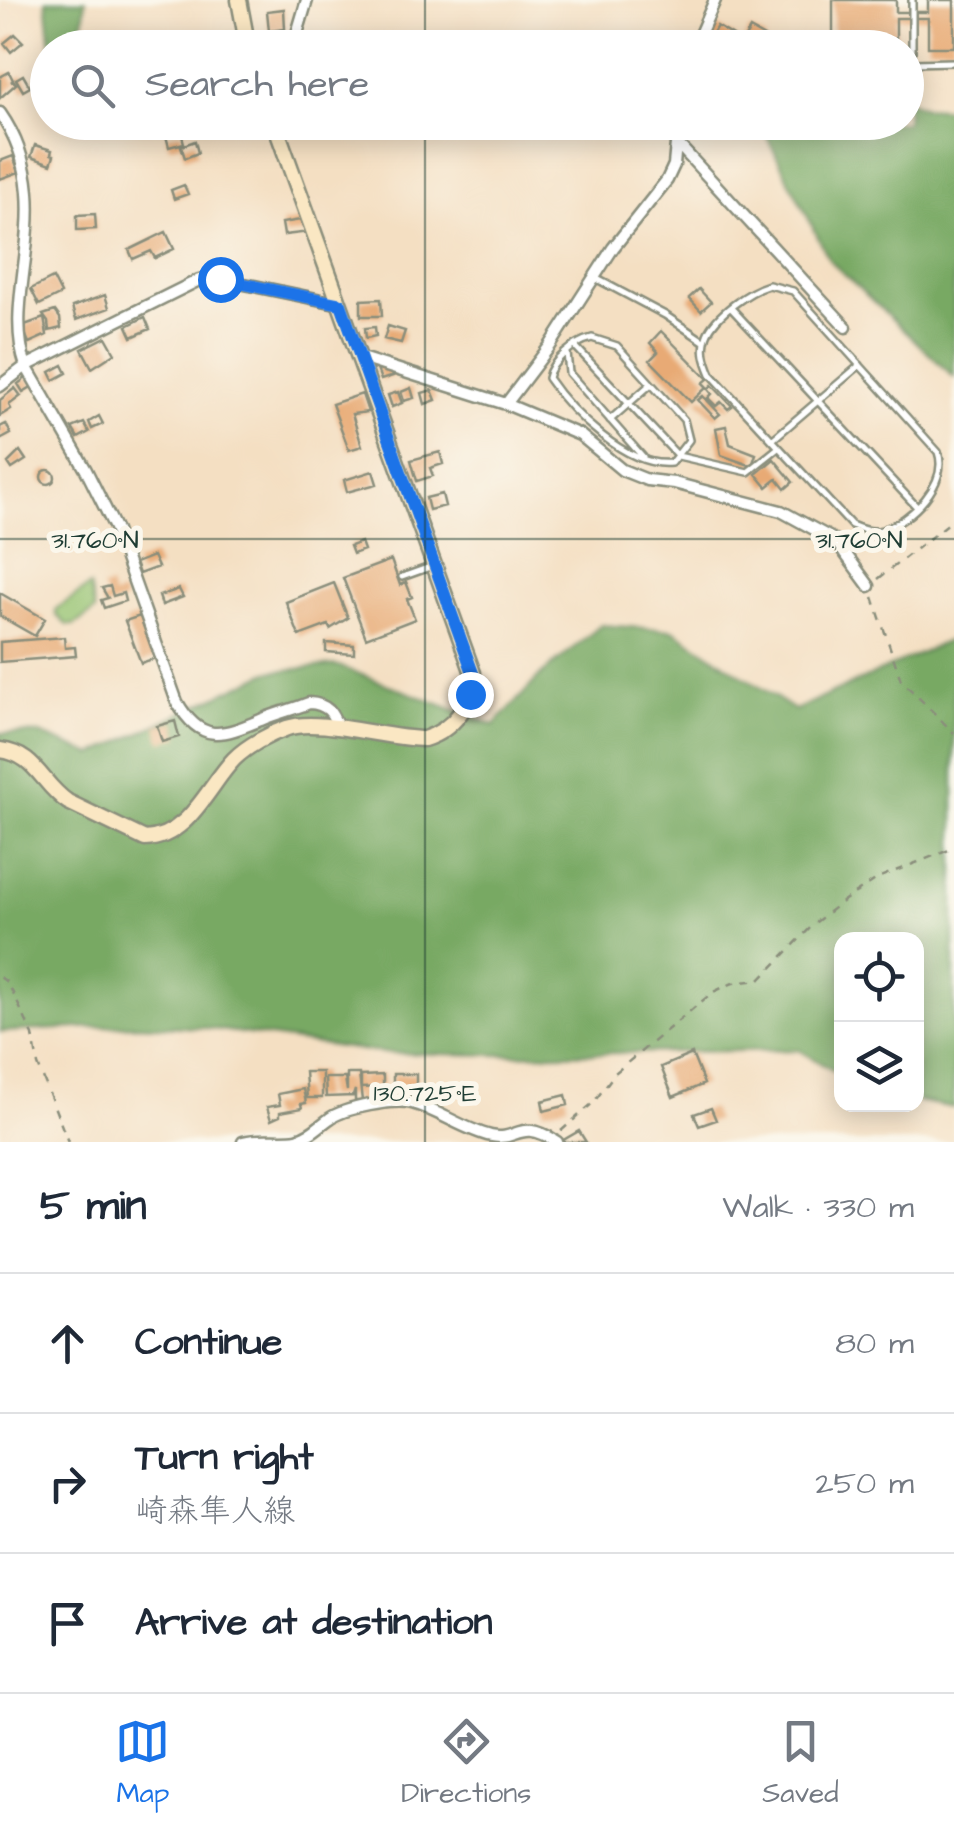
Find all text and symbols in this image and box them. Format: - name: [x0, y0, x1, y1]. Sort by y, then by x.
- search box: [30, 30, 924, 140]
- icon: search: [65, 58, 120, 113]
- text: Search here: [145, 59, 369, 111]
- route start: [198, 257, 244, 303]
- text: 31.760°N: [51, 523, 139, 558]
- text: 31.760°N: [815, 523, 903, 558]
- route end: [448, 672, 494, 718]
- map controls: [834, 932, 924, 1112]
- button: locate: [834, 932, 924, 1022]
- button: layers: [834, 1022, 924, 1112]
- text: 130.725°E: [374, 1076, 477, 1111]
- text: 5 min: [40, 1178, 147, 1236]
- text: Walk · 330 m: [722, 1185, 914, 1230]
- icon: ahead: [40, 1316, 95, 1371]
- text: Continue: [135, 1317, 282, 1369]
- text: 80 m: [835, 1321, 914, 1366]
- text: Turn right: [135, 1432, 314, 1484]
- icon: right: [40, 1456, 95, 1511]
- text: 250 m: [815, 1461, 914, 1506]
- text: 崎森隼人線: [135, 1489, 295, 1534]
- icon: arrive: [40, 1596, 95, 1651]
- text: Arrive at destination: [135, 1597, 492, 1649]
- tab: Map: [115, 1714, 170, 1813]
- tab: Directions: [401, 1714, 531, 1813]
- tab: Saved: [762, 1714, 839, 1813]

